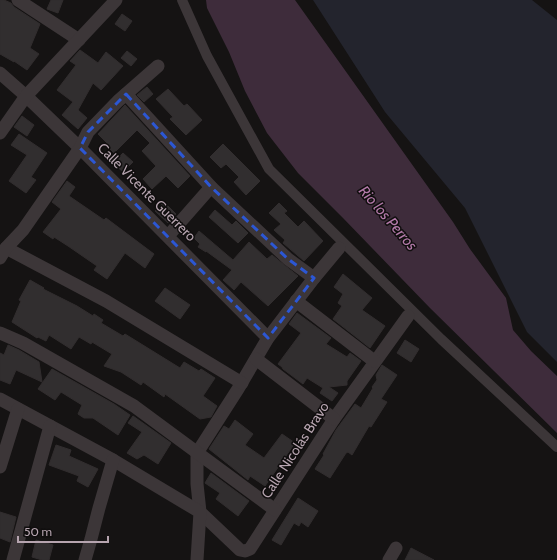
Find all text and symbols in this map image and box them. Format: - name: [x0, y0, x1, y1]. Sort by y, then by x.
- street label: Calle Vicente Guerrero: [94, 139, 200, 245]
- water label: Rio los Perros: [355, 182, 421, 254]
- street label: Calle Nicolás Bravo: [257, 398, 333, 502]
- scale bar: [18, 518, 108, 544]
- text: 50 m: [24, 524, 52, 539]

